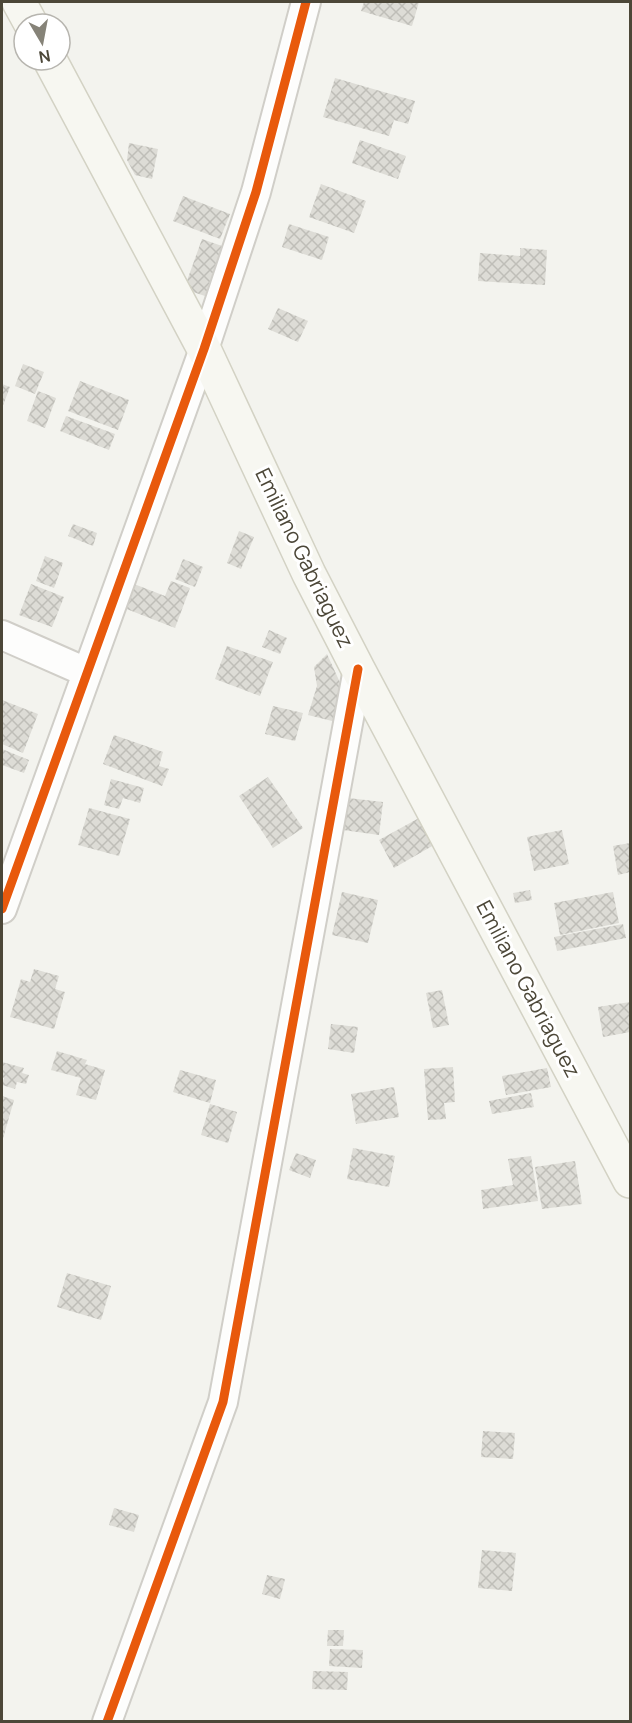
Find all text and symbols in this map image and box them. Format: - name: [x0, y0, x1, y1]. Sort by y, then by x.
- north arrow: [12, 12, 72, 72]
- text: N: [37, 45, 52, 69]
- street label: Emiliano Gabriaguez: [249, 463, 361, 652]
- street label: Emiliano Gabriaguez: [470, 895, 587, 1082]

